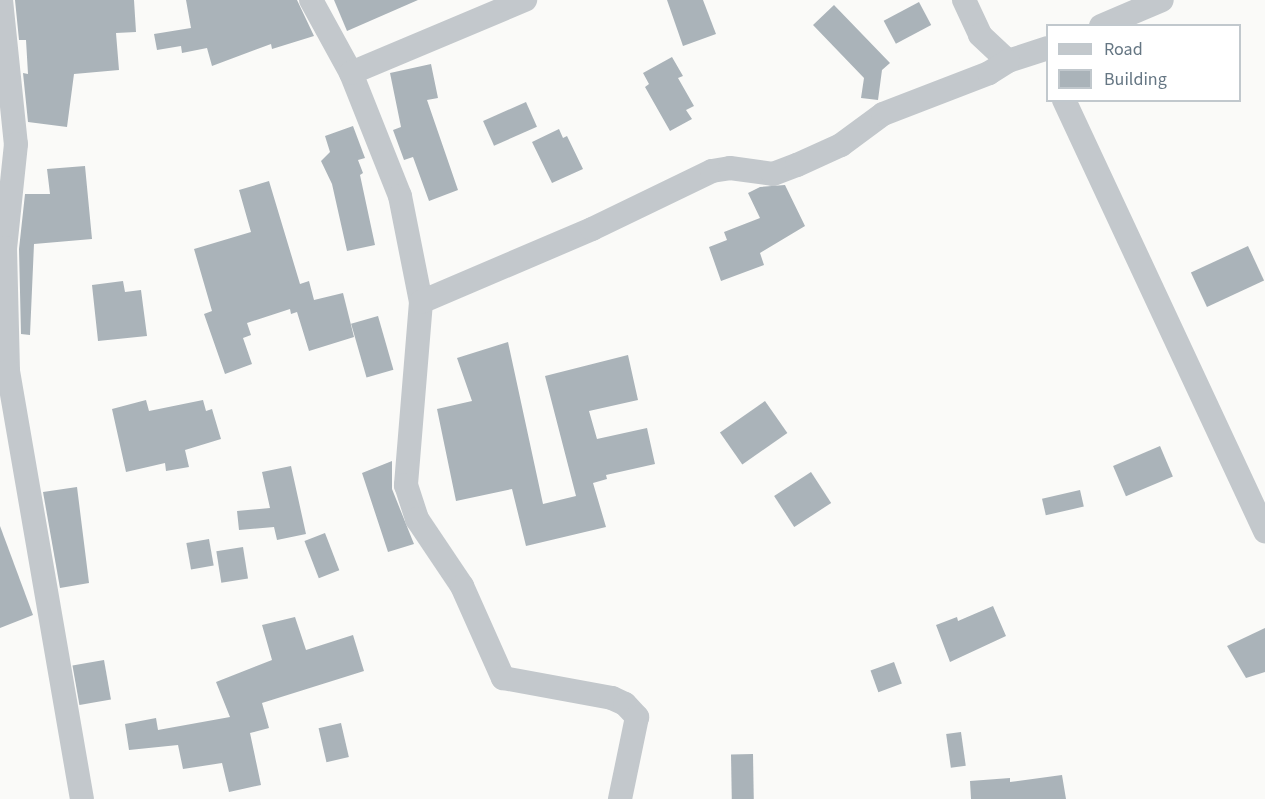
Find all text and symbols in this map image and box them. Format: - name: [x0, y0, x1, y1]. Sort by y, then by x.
- legend: [1046, 24, 1241, 102]
- text: Road: [1104, 37, 1143, 62]
- text: Building: [1104, 67, 1167, 92]

